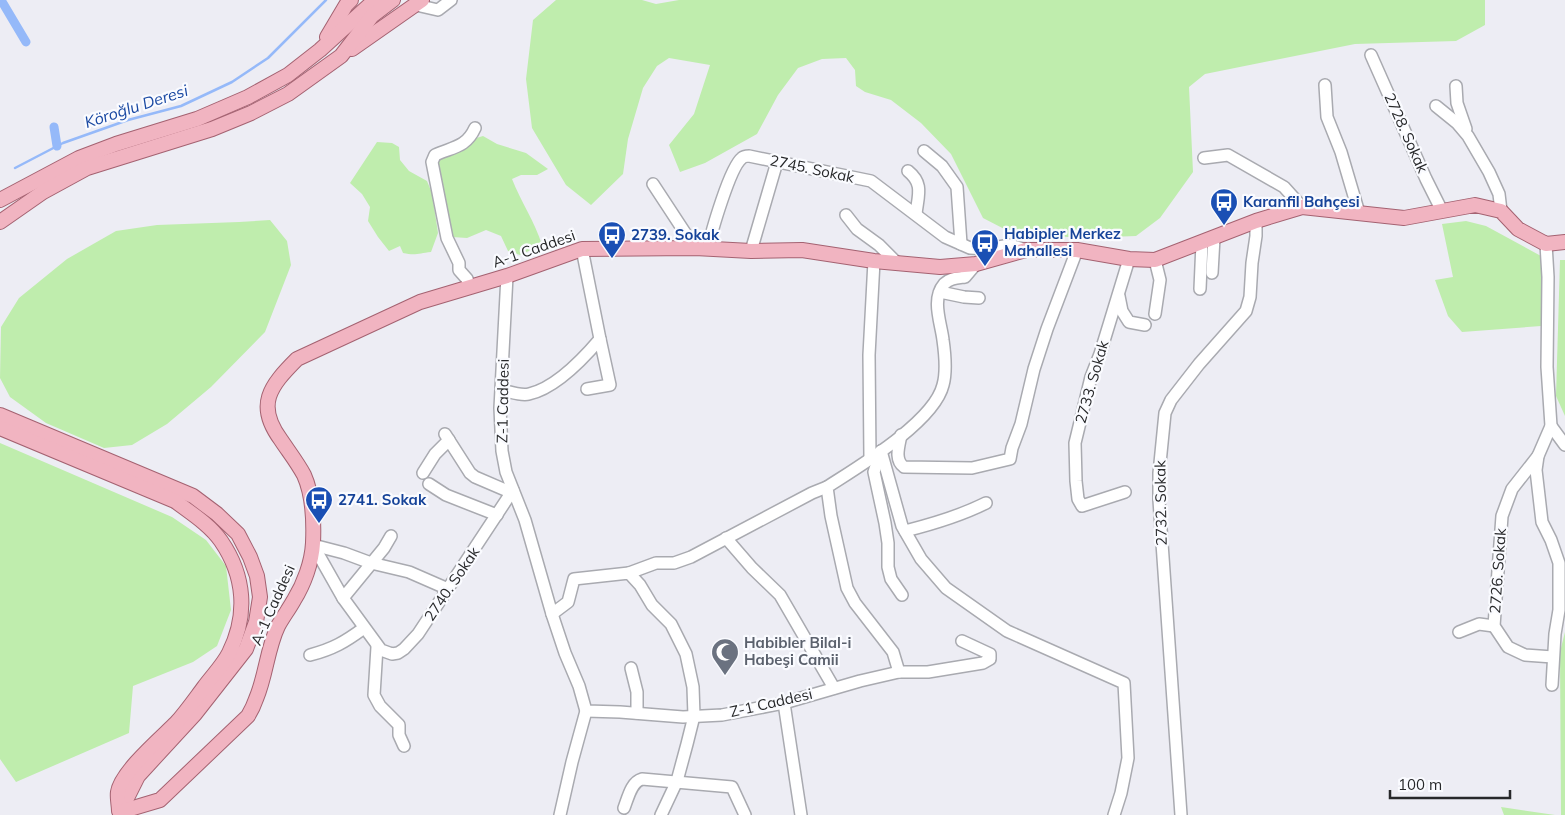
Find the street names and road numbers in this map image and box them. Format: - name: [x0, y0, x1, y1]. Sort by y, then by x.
- street label: 2728. Sokak: [1380, 90, 1433, 176]
- street label: 2745. Sokak: [768, 150, 856, 187]
- street label: A-1 Caddesi: [490, 226, 578, 272]
- street label: 2733. Sokak: [1071, 338, 1113, 426]
- street label: Z-1 Caddesi: [492, 359, 513, 443]
- street label: 2732. Sokak: [1150, 460, 1171, 546]
- street label: 2726. Sokak: [1485, 527, 1510, 614]
- street label: 2740. Sokak: [420, 543, 484, 625]
- street label: A-1 Caddesi: [246, 562, 299, 648]
- street label: Z-1 Caddesi: [728, 684, 814, 721]

